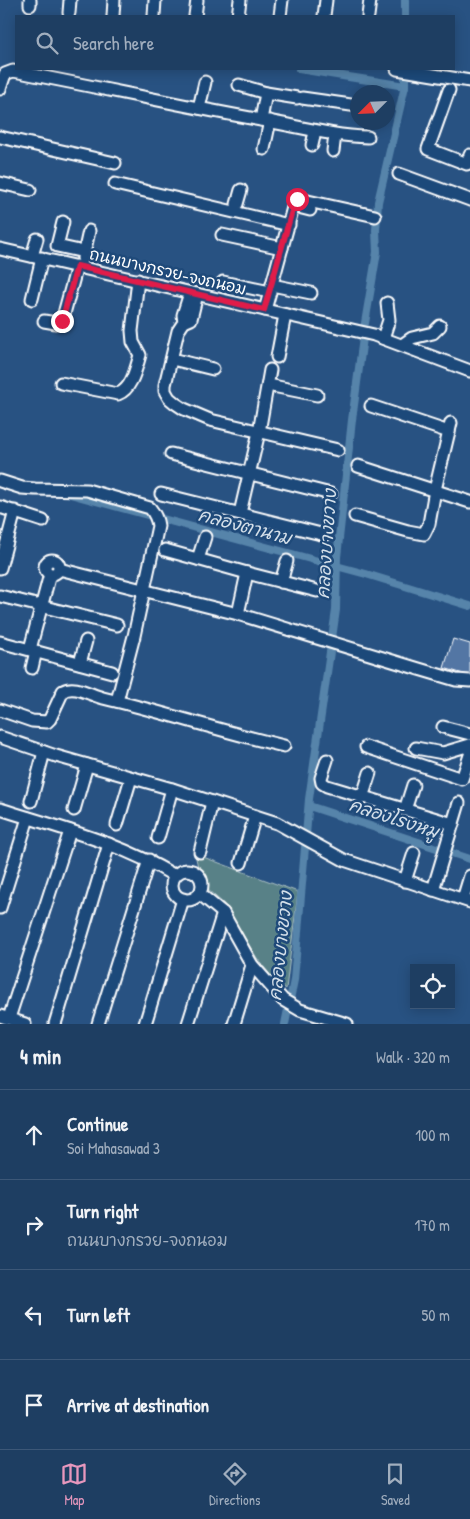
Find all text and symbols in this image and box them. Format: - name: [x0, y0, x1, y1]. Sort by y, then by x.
- search box: [15, 15, 455, 70]
- icon: search: [33, 29, 61, 57]
- text: Search here: [73, 30, 154, 56]
- north arrow: [350, 85, 395, 130]
- route start: [286, 188, 309, 211]
- street label: ถนนบางกรวย-จงถนอม: [87, 242, 249, 300]
- route end: [51, 310, 74, 333]
- water label: คลองบางขวาง: [310, 487, 342, 600]
- water label: คลองตานาม: [196, 502, 296, 551]
- water label: คลองโรงหมู: [346, 792, 444, 846]
- water label: คลองบางขวาง: [262, 888, 298, 1002]
- map controls: [410, 964, 455, 1009]
- button: locate: [410, 964, 455, 1009]
- text: 4 min: [20, 1042, 61, 1071]
- text: Walk · 320 m: [376, 1046, 450, 1068]
- text: Continue: [67, 1111, 128, 1137]
- icon: ahead: [20, 1121, 48, 1149]
- text: 100 m: [415, 1124, 450, 1146]
- text: Soi Mahasawad 3: [67, 1137, 160, 1159]
- text: Turn right: [67, 1198, 138, 1224]
- icon: right: [20, 1211, 48, 1239]
- text: 170 m: [415, 1214, 450, 1236]
- text: ถนนบางกรวย-จงถนอม: [67, 1229, 228, 1251]
- icon: left: [20, 1301, 48, 1329]
- text: Turn left: [67, 1302, 130, 1328]
- text: 50 m: [422, 1304, 450, 1326]
- icon: arrive: [20, 1391, 48, 1419]
- text: Arrive at destination: [67, 1392, 209, 1418]
- tab: Map: [60, 1460, 88, 1509]
- tab: Directions: [209, 1460, 260, 1509]
- tab: Saved: [381, 1460, 410, 1509]

